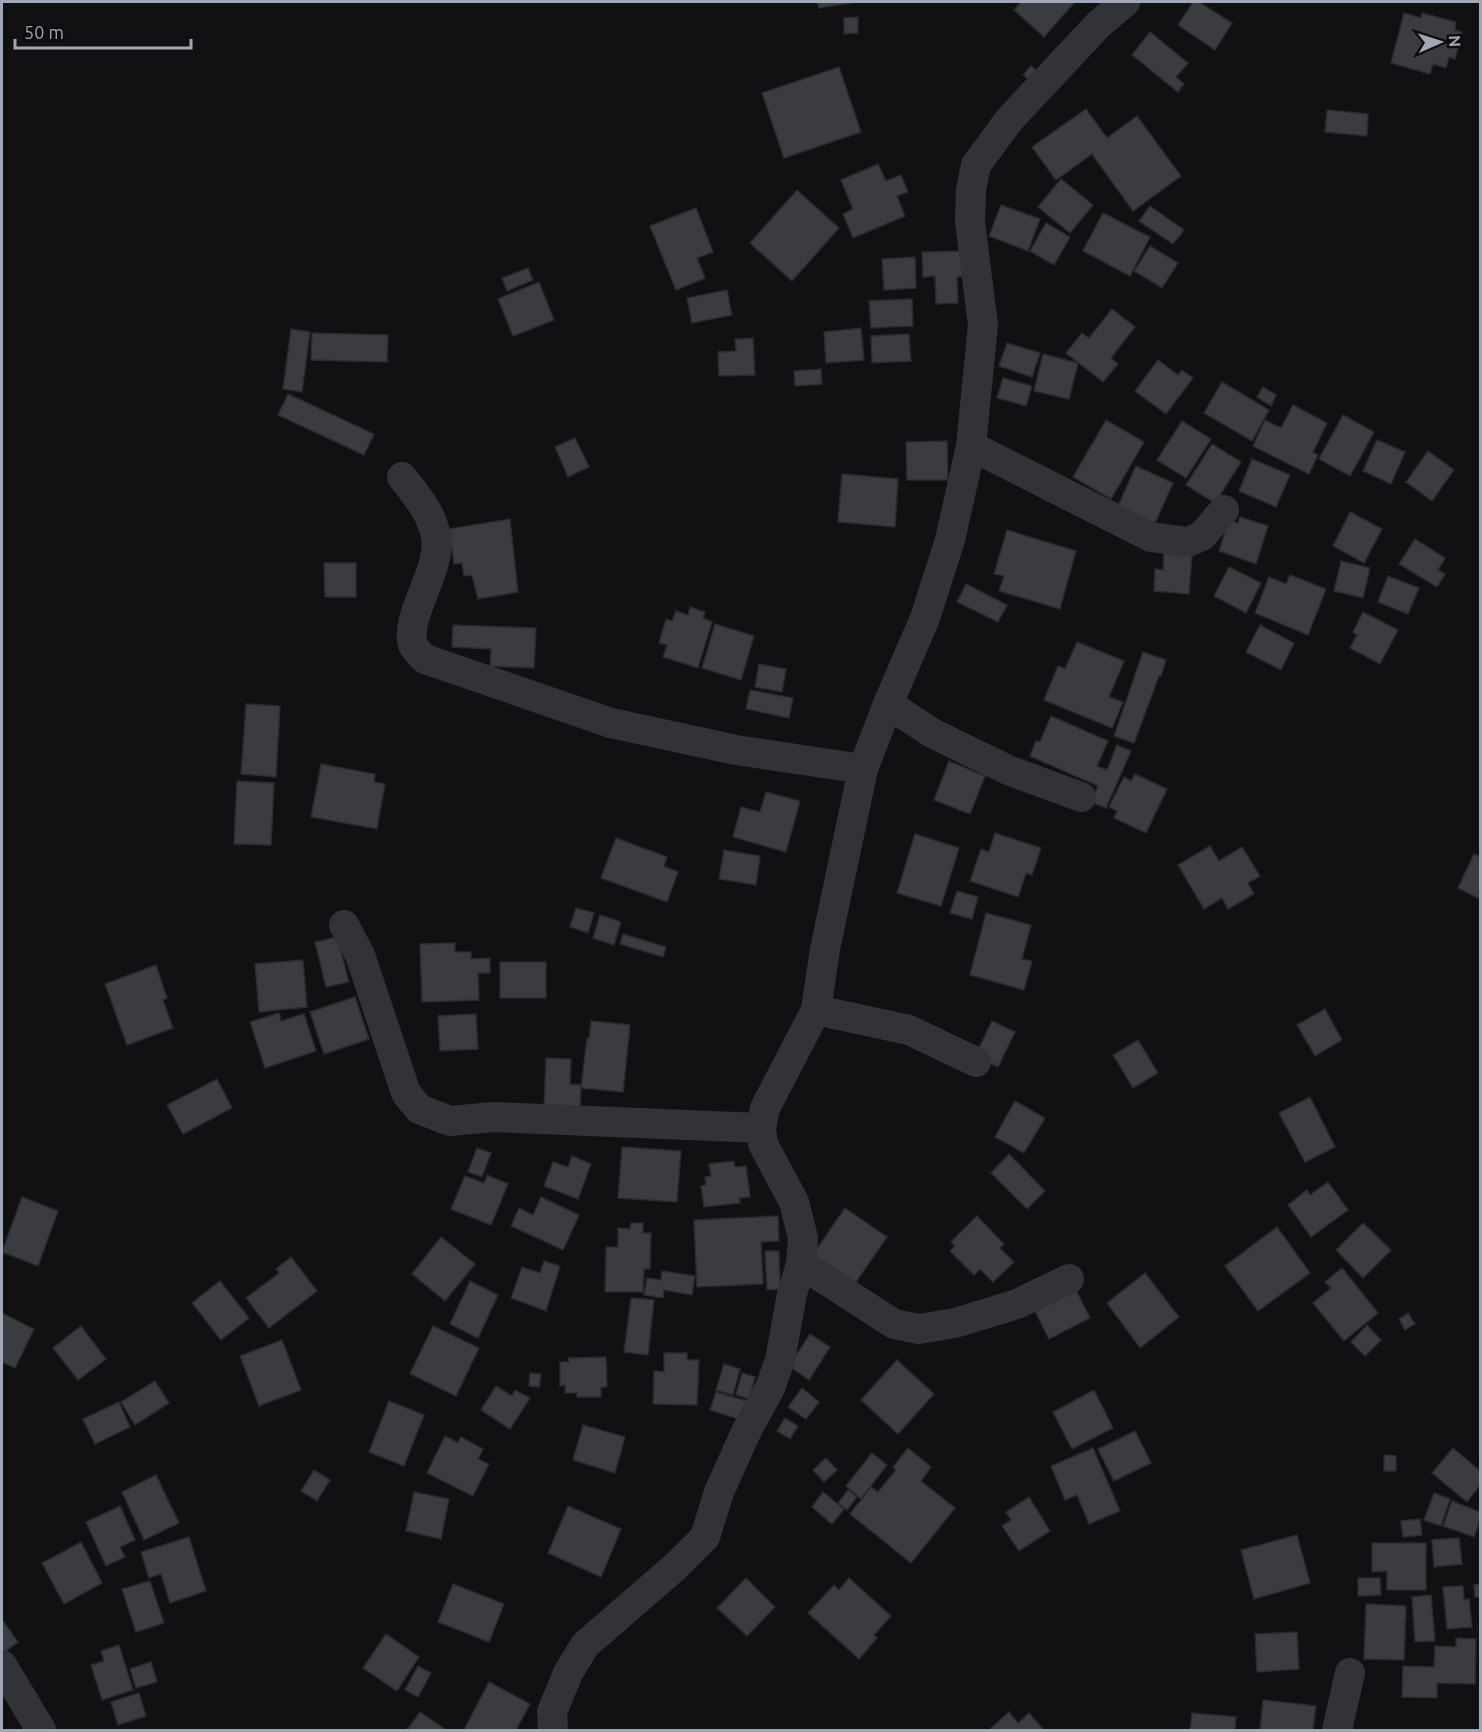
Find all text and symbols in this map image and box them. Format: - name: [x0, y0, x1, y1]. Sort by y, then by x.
- scale bar: [15, 12, 190, 50]
- north arrow: [1410, 12, 1470, 72]
- text: 50 m: [24, 22, 64, 42]
- text: N: [1446, 35, 1464, 48]

